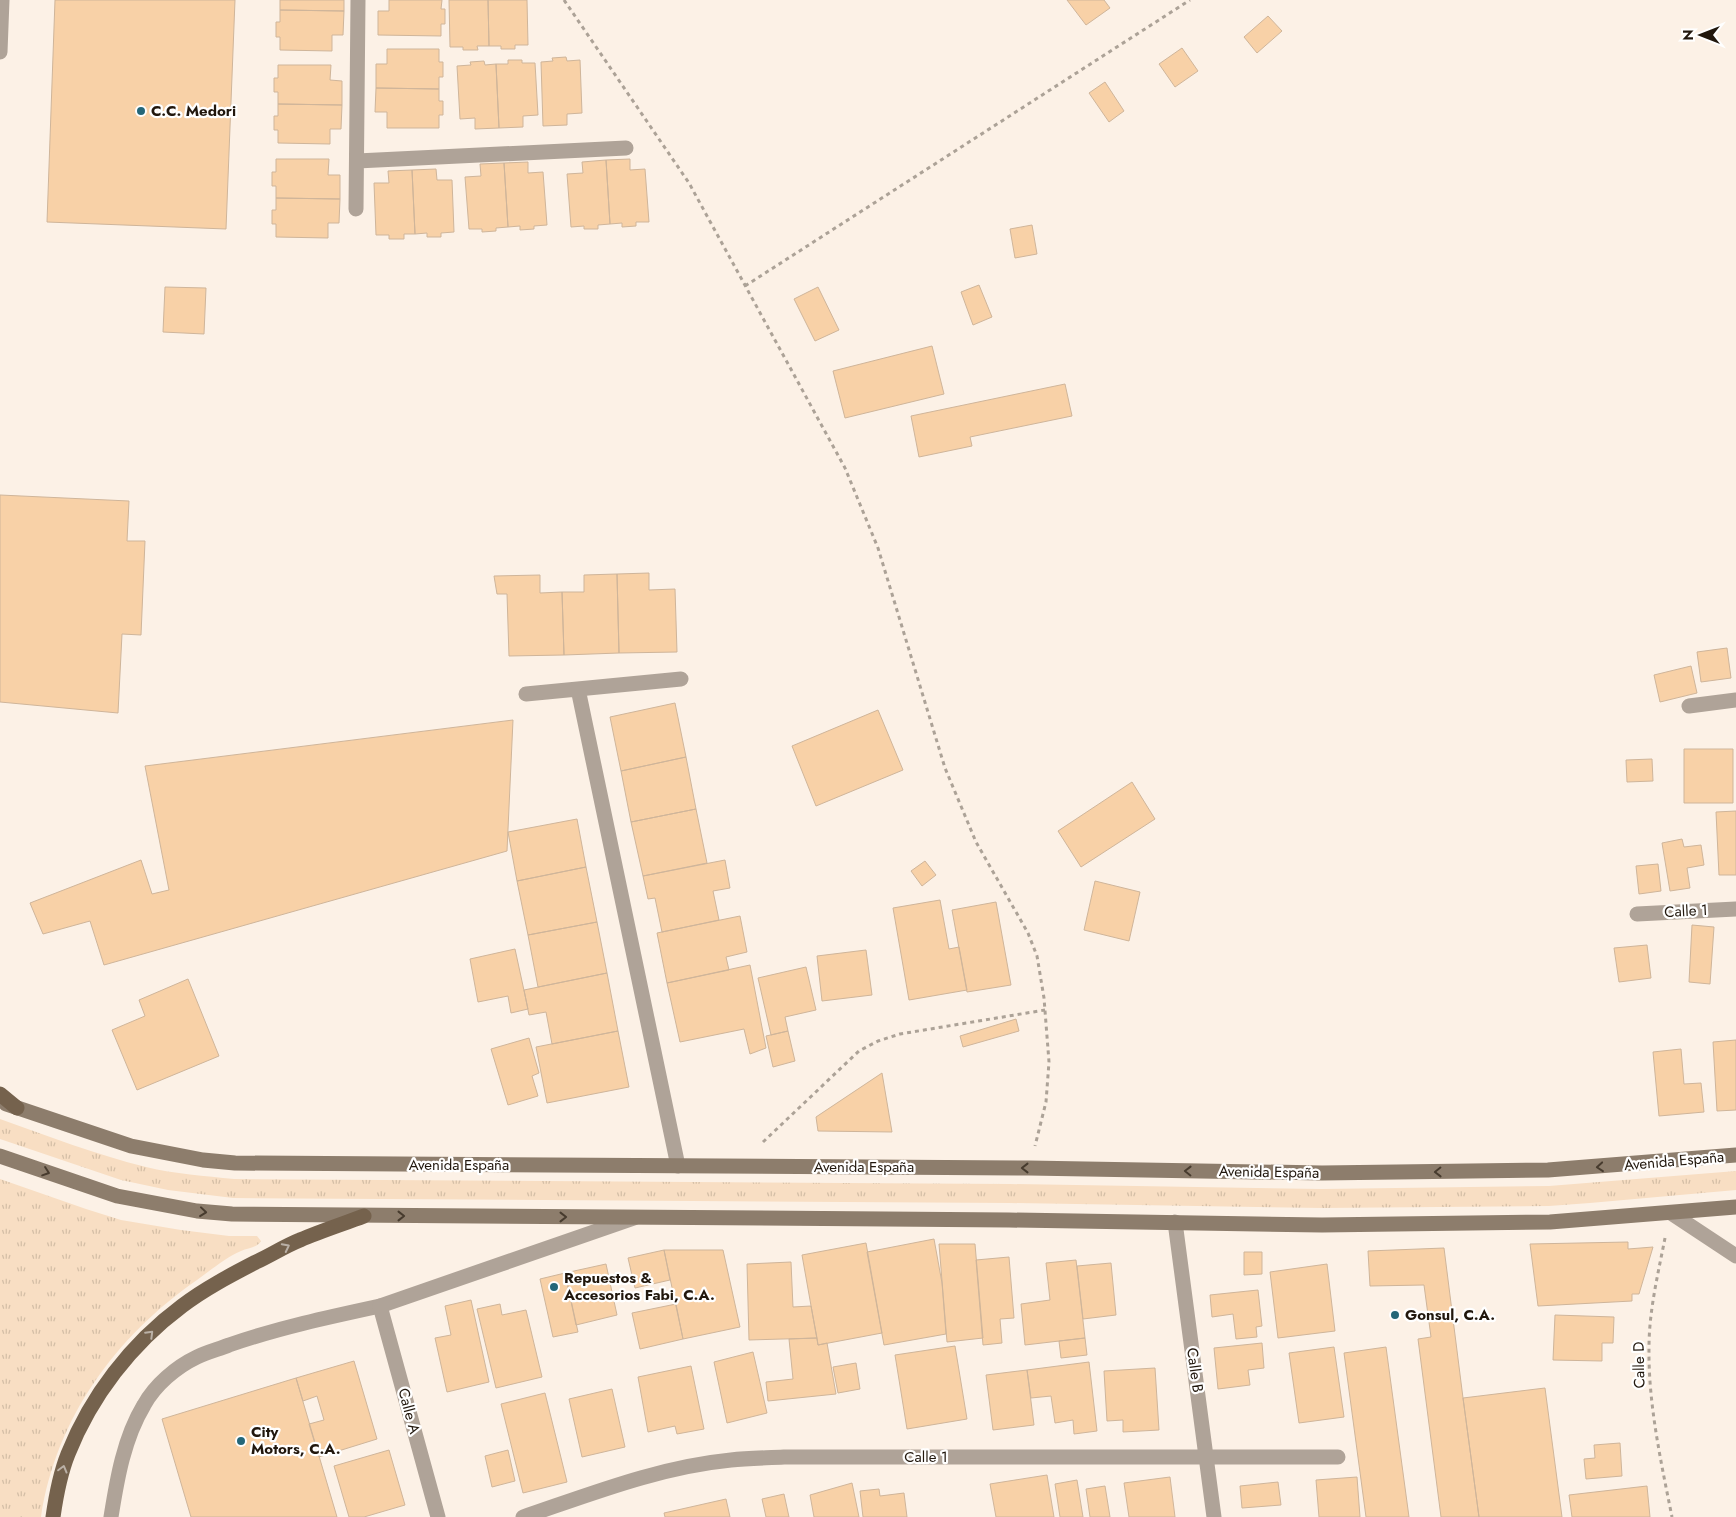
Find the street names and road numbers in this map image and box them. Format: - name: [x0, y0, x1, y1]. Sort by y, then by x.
- street label: Calle 1: [1664, 899, 1708, 923]
- street label: Avenida España: [1623, 1146, 1725, 1176]
- street label: Avenida España: [409, 1154, 509, 1176]
- street label: Avenida España: [814, 1156, 914, 1178]
- street label: Avenida España: [1219, 1160, 1319, 1184]
- street label: Calle D: [1628, 1341, 1650, 1389]
- street label: Calle B: [1181, 1346, 1209, 1394]
- street label: Calle A: [392, 1386, 426, 1436]
- street label: Calle 1: [904, 1446, 948, 1468]

